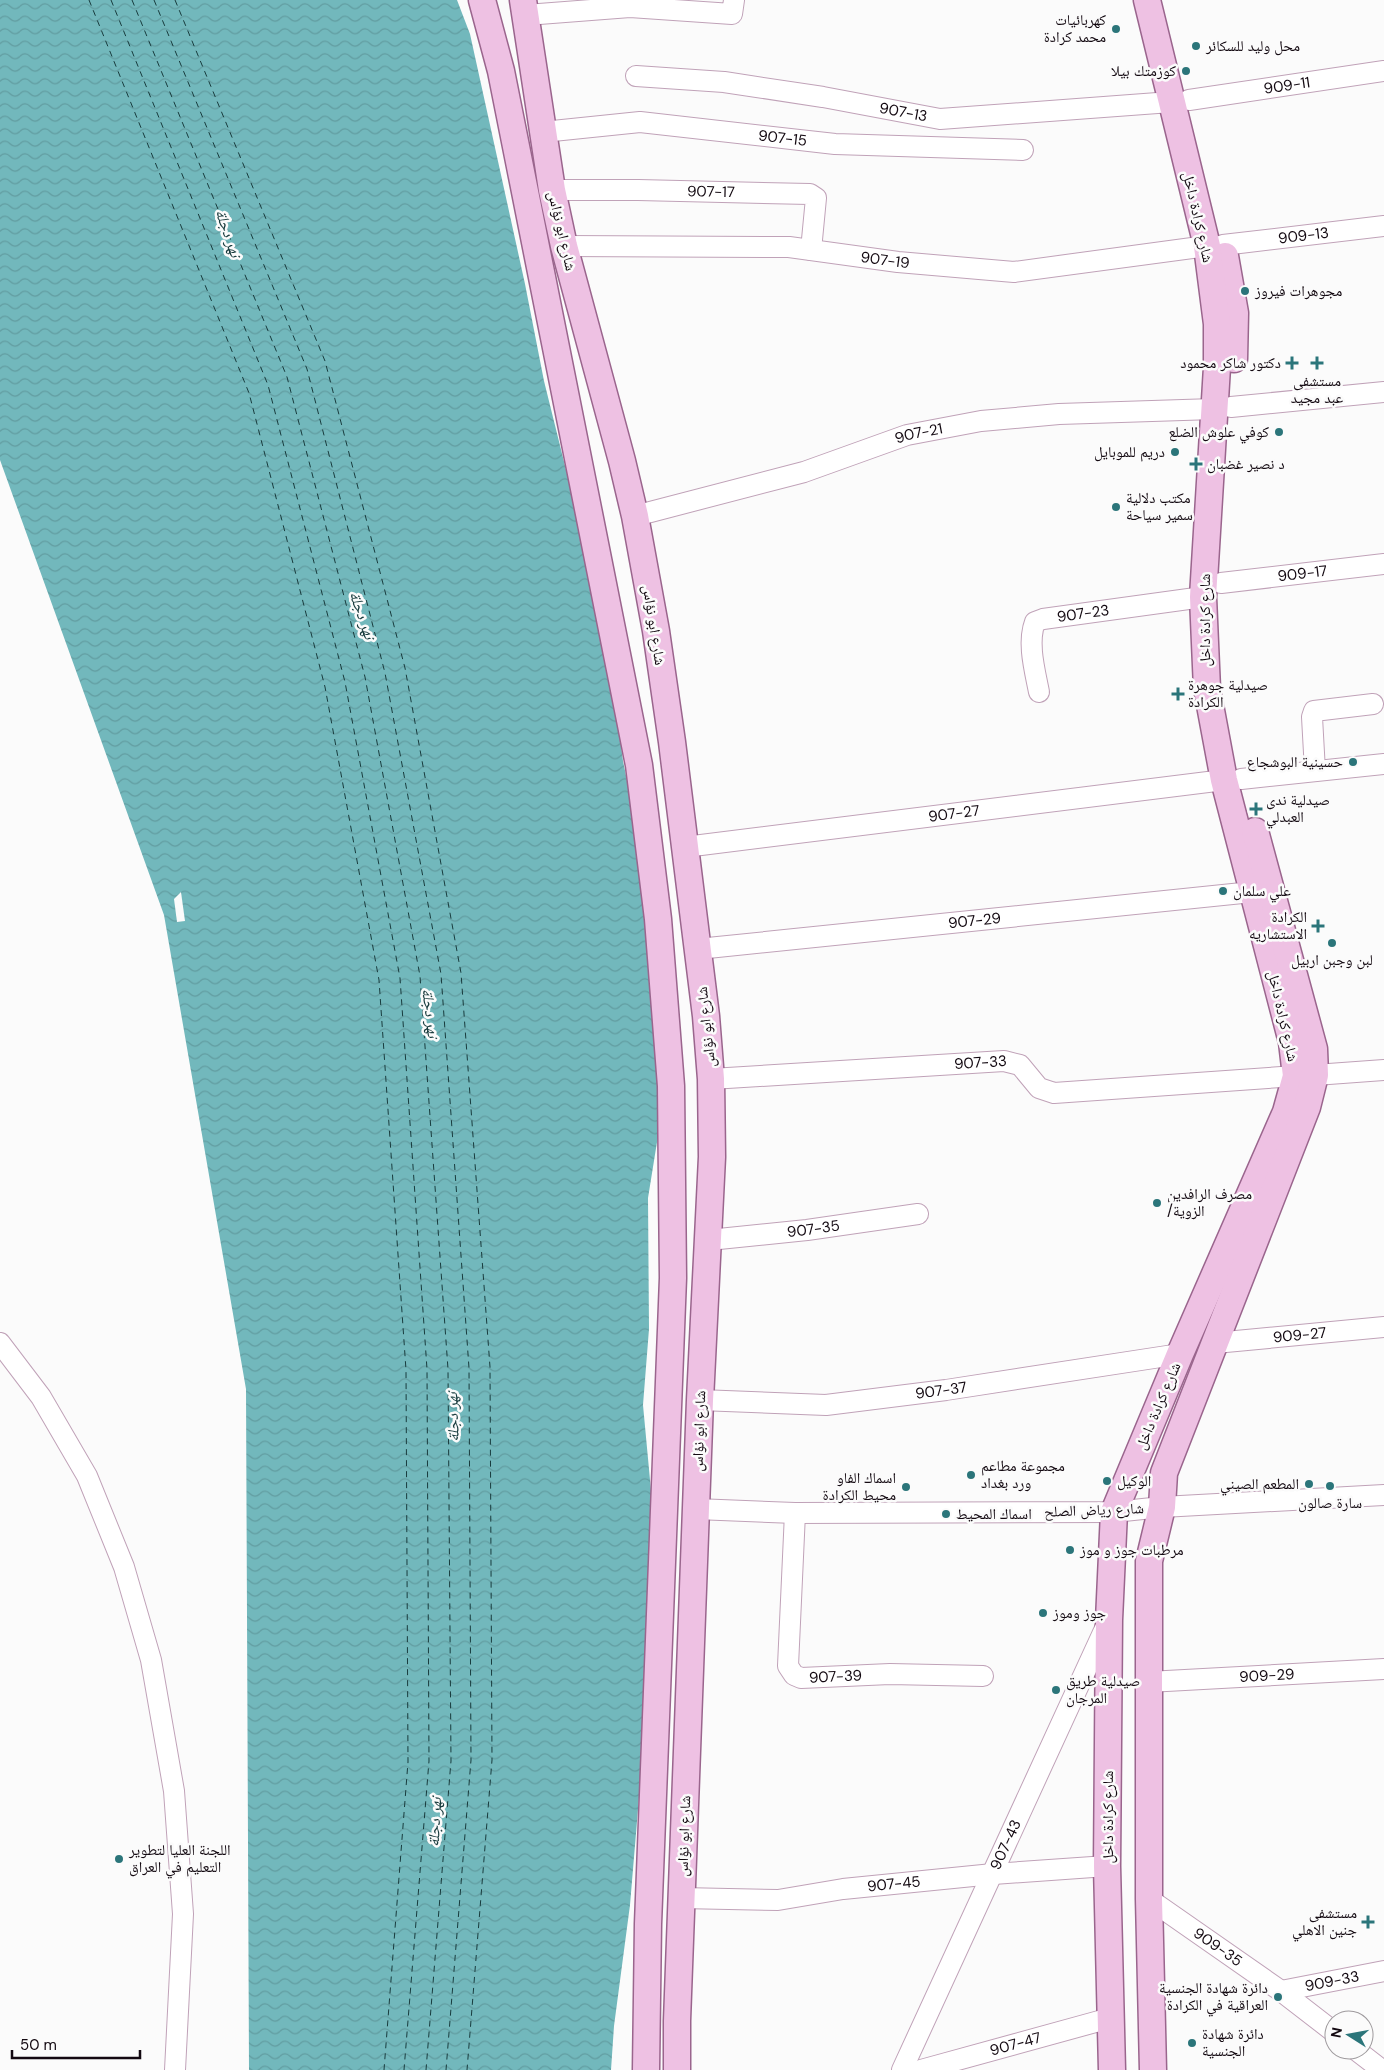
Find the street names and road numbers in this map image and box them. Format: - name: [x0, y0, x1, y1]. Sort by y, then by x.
- street label: 909-11: [1262, 72, 1311, 99]
- street label: 907-13: [877, 98, 929, 126]
- street label: 907-15: [757, 125, 808, 151]
- street label: شارع كرادة داخل: [1178, 170, 1218, 265]
- street label: 907-17: [687, 181, 735, 202]
- street label: شارع ابو نؤاس: [543, 189, 581, 273]
- street label: 909-13: [1277, 223, 1330, 248]
- street label: 907-19: [859, 247, 910, 273]
- street label: 907-21: [892, 418, 944, 449]
- street label: 909-17: [1276, 561, 1328, 586]
- street label: شارع كرادة داخل: [1195, 573, 1215, 666]
- street label: شارع ابو نؤاس: [638, 583, 670, 667]
- street label: 907-23: [1056, 600, 1111, 627]
- street label: 907-27: [927, 800, 981, 827]
- street label: 907-29: [947, 908, 1002, 933]
- street label: شارع كرادة داخل: [1263, 969, 1303, 1064]
- street label: شارع ابو نؤاس: [692, 985, 720, 1068]
- street label: 907-33: [953, 1051, 1007, 1074]
- street label: 907-35: [786, 1215, 841, 1242]
- street label: 909-27: [1272, 1323, 1327, 1347]
- street label: شارع كرادة داخل: [1131, 1359, 1185, 1453]
- street label: 907-37: [914, 1377, 968, 1404]
- street label: شارع ابو نؤاس: [688, 1390, 710, 1472]
- street label: شارع رياض الصلح: [1044, 1498, 1144, 1522]
- street label: 909-29: [1239, 1664, 1295, 1687]
- street label: 907-39: [808, 1665, 862, 1688]
- street label: شارع كرادة داخل: [1098, 1770, 1118, 1863]
- street label: شارع ابو نؤاس: [673, 1795, 695, 1877]
- street label: 907-43: [985, 1816, 1026, 1873]
- street label: 907-45: [866, 1871, 921, 1897]
- street label: 909-35: [1190, 1923, 1246, 1971]
- street label: 909-33: [1303, 1966, 1361, 1996]
- street label: 907-47: [988, 2027, 1043, 2061]

